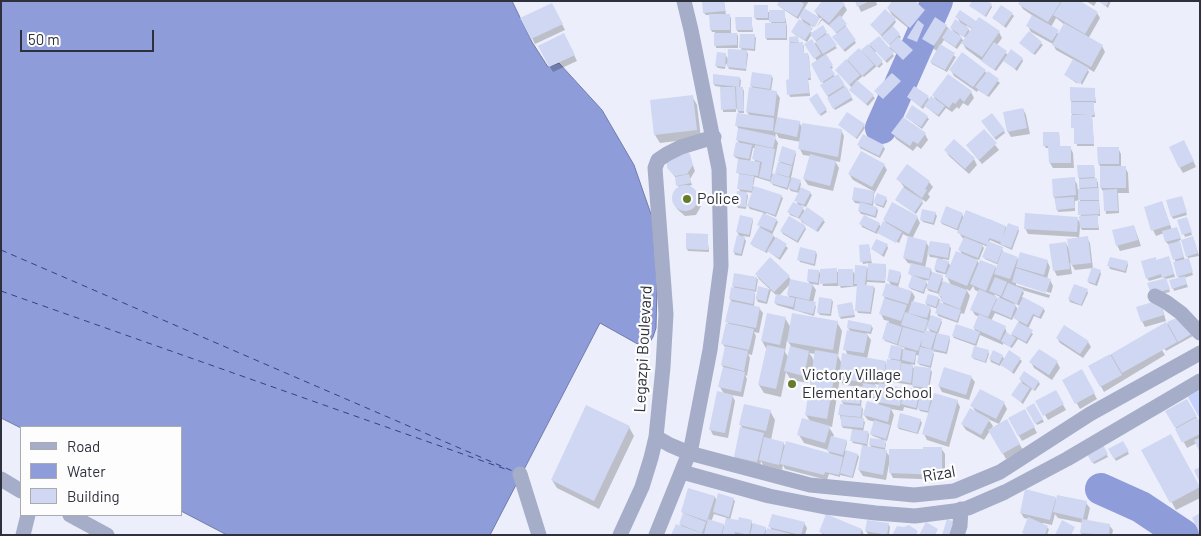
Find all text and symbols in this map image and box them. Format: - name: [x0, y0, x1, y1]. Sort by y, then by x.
- scale bar: [22, 20, 156, 52]
- text: 50 m: [28, 30, 60, 48]
- place label: Police: [697, 189, 739, 209]
- marker: Police: [681, 193, 693, 205]
- street label: Legazpi Boulevard: [630, 285, 656, 413]
- place label: Victory Village Elementary School: [802, 365, 932, 403]
- marker: Victory Village Elementary School: [786, 378, 798, 390]
- legend: [20, 426, 182, 516]
- text: Road: [67, 437, 100, 455]
- text: Water: [67, 462, 106, 480]
- street label: Rizal: [921, 462, 957, 486]
- text: Building: [67, 487, 120, 505]

